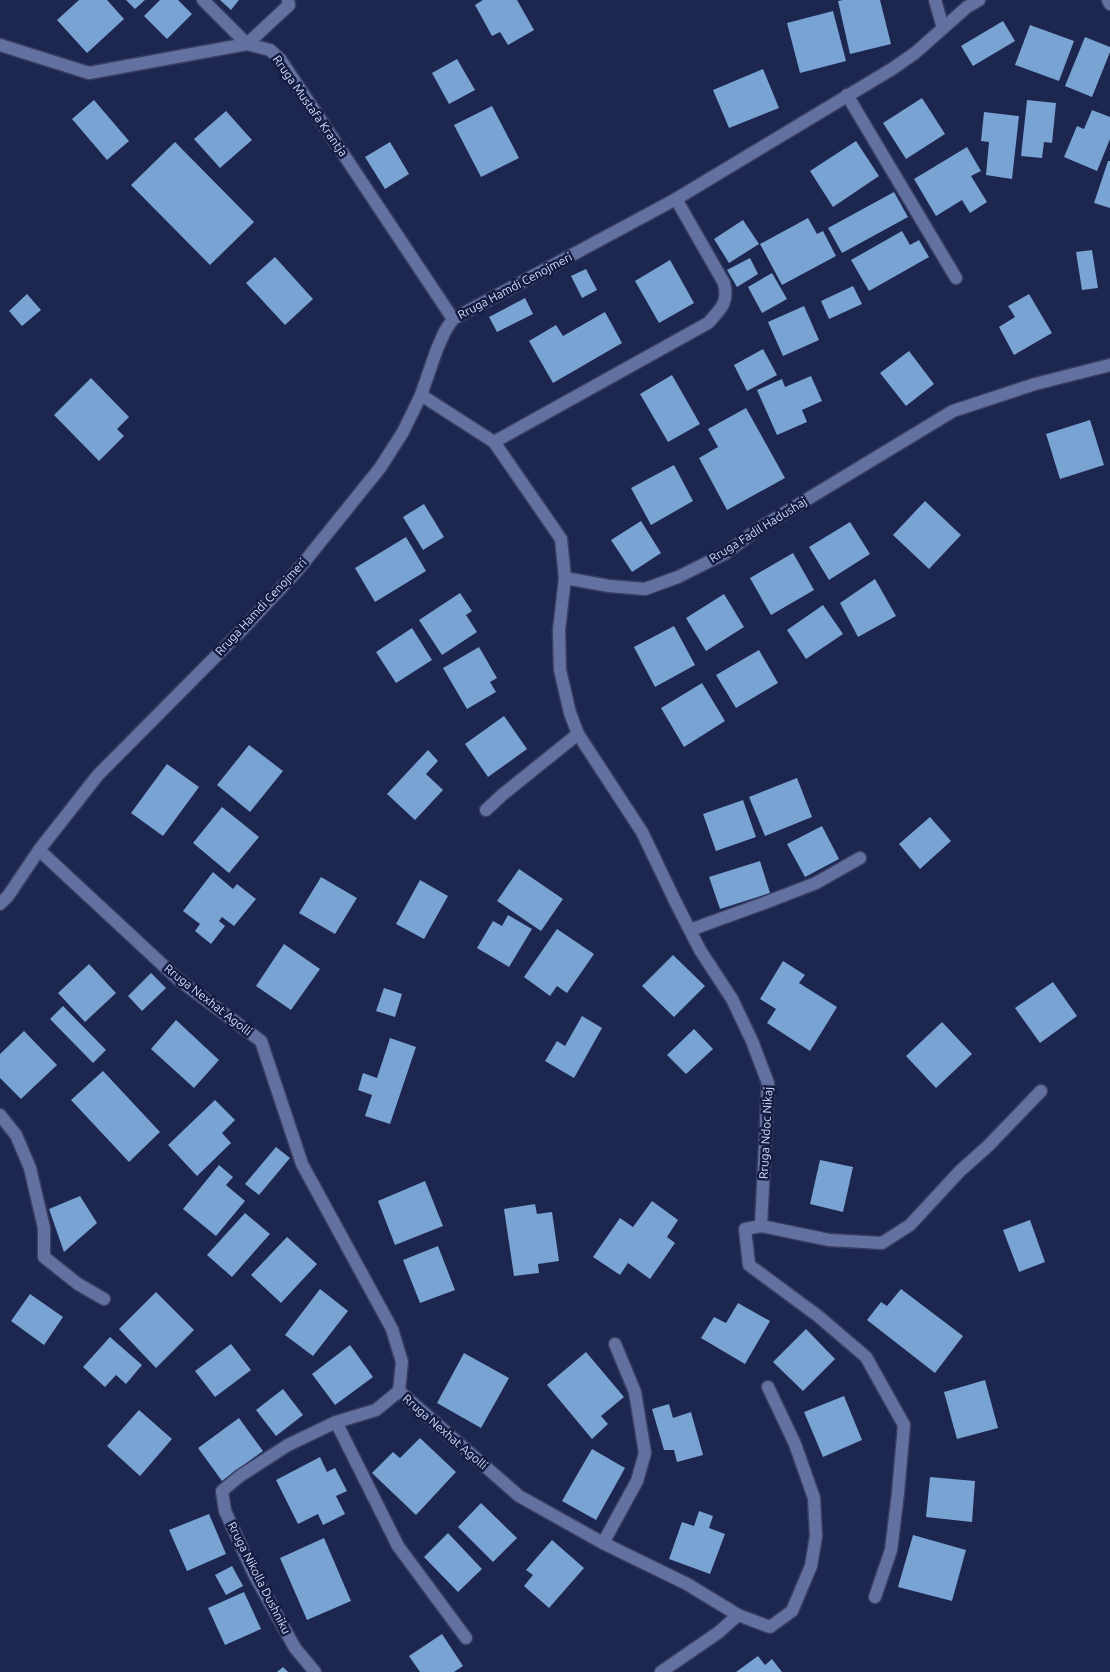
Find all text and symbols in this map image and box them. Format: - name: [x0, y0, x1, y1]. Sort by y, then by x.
- street label: Rruga Mustafa Krantja: [271, 53, 350, 159]
- street label: Rruga Hamdi Cenojmeri: [455, 250, 574, 321]
- street label: Rruga Fadil Hadushaj: [707, 494, 809, 565]
- street label: Rruga Hamdi Cenojmeri: [212, 556, 309, 658]
- street label: Rruga Nexhat Agolli: [162, 961, 255, 1038]
- street label: Rruga Ndoc Nikaj: [757, 1086, 774, 1179]
- street label: Rruga Nexhat Agolli: [401, 1391, 490, 1472]
- street label: Rruga Nikolla Dushniku: [225, 1519, 293, 1636]

